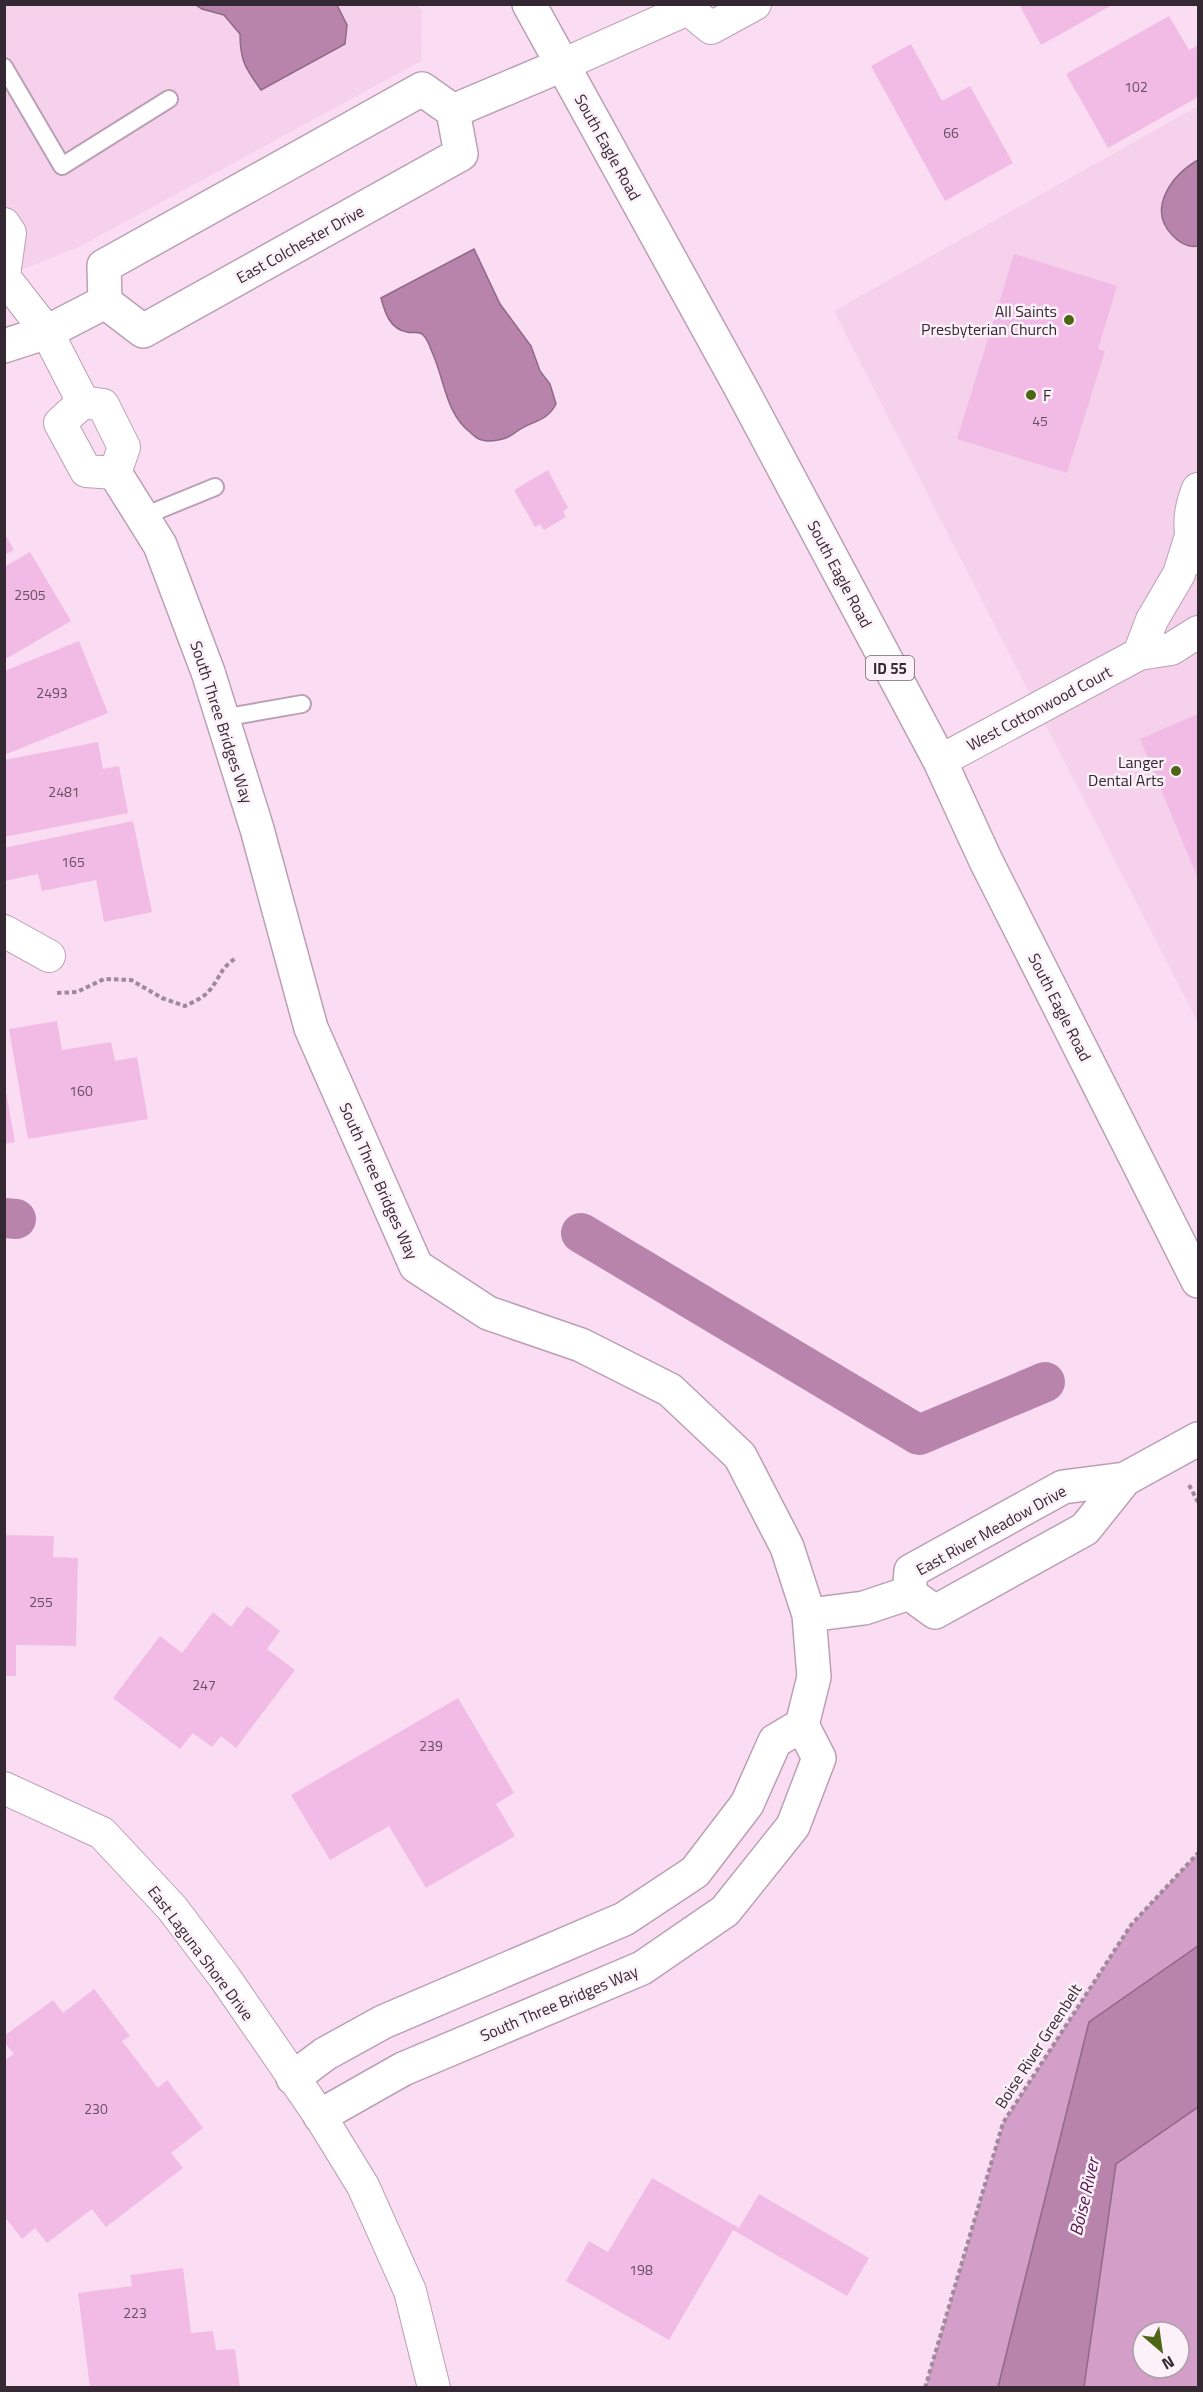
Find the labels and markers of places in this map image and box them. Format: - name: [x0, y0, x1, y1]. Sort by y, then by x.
- place label: All Saints Presbyterian Church: [921, 299, 1057, 341]
- marker: All Saints Presbyterian Church: [1062, 313, 1076, 327]
- place label: F: [1043, 383, 1051, 407]
- marker: F: [1024, 388, 1038, 402]
- place label: Langer Dental Arts: [1088, 750, 1164, 792]
- marker: Langer Dental Arts: [1169, 764, 1183, 778]

